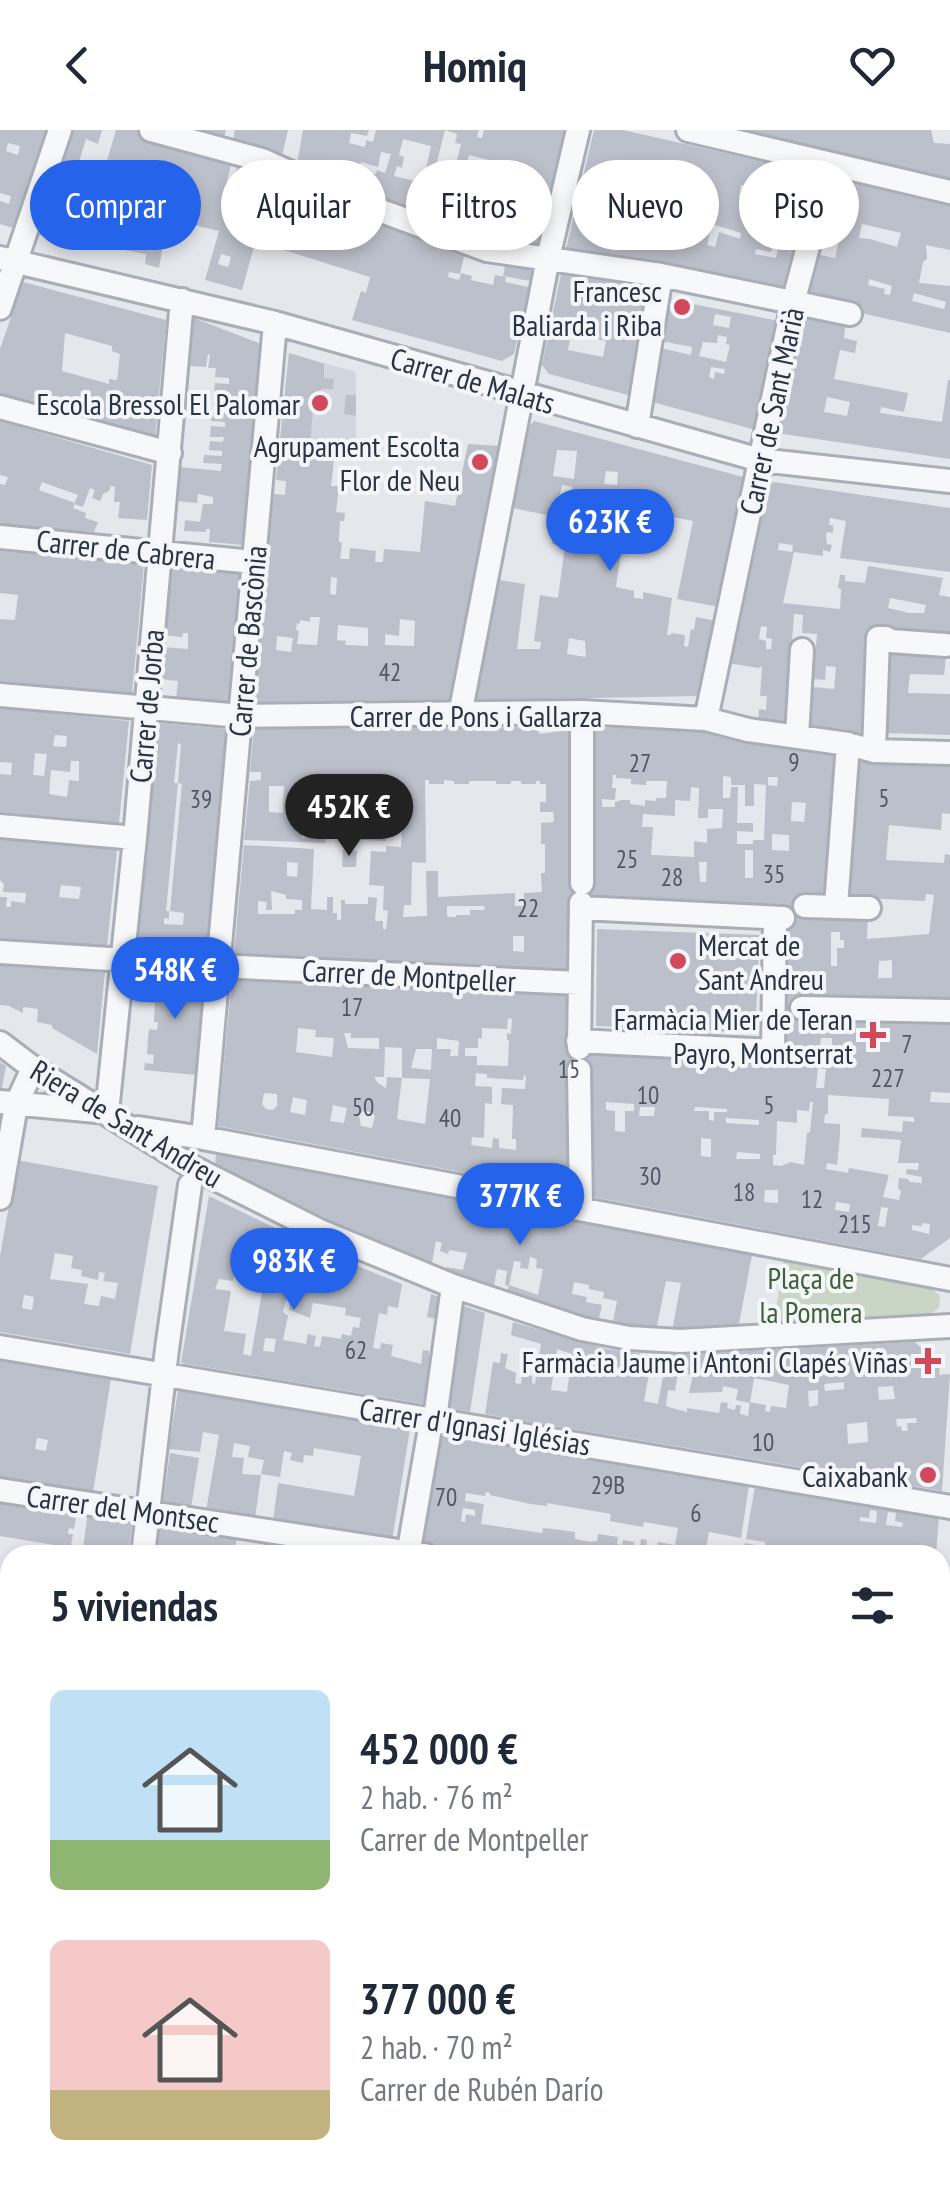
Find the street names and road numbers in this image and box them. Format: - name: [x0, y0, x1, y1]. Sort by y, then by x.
- street label: Carrer de Sant Marià: [730, 304, 812, 518]
- street label: Carrer de Malats: [386, 338, 560, 422]
- street label: Carrer de Cabrera: [35, 520, 217, 578]
- street label: Carrer de Bascònia: [219, 544, 275, 738]
- street label: Carrer de Jorba: [120, 628, 172, 784]
- street label: Carrer de Pons i Gallarza: [350, 696, 602, 735]
- street label: Carrer de Montpeller: [301, 950, 518, 1000]
- street label: Riera de Sant Andreu: [24, 1050, 230, 1196]
- street label: Carrer d'Ignasi Iglésias: [357, 1388, 593, 1464]
- street label: Carrer del Montsec: [24, 1475, 222, 1541]

